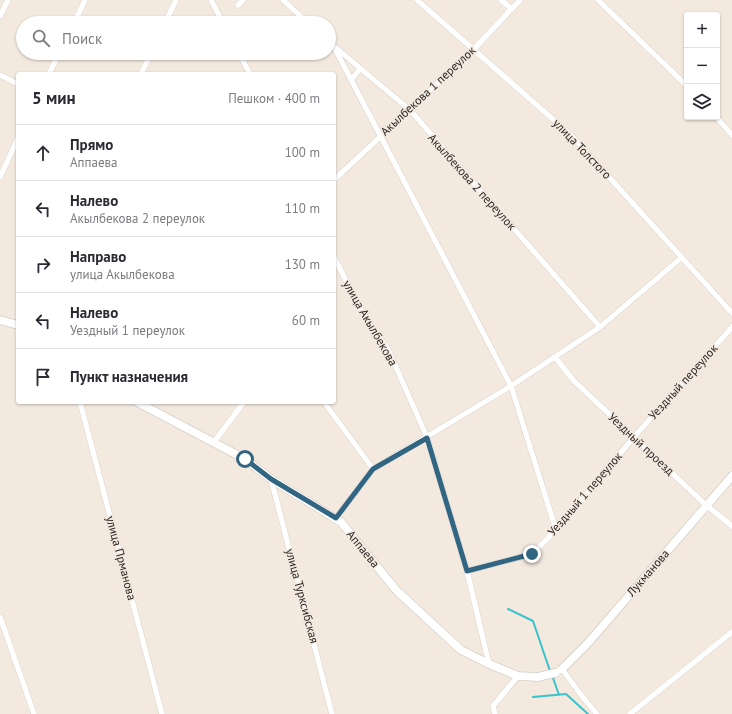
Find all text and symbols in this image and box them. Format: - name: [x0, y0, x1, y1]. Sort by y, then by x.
- map controls: [684, 12, 720, 120]
- button: +: [684, 12, 720, 48]
- search box: [16, 16, 336, 60]
- icon: search: [30, 27, 52, 49]
- text: Поиск: [62, 29, 102, 48]
- street label: Акылбекова 1 переулок: [377, 42, 479, 139]
- button: −: [684, 48, 720, 84]
- button: layers: [684, 84, 720, 120]
- text: 5 мин: [32, 87, 76, 109]
- text: Пешком · 400 m: [228, 90, 320, 107]
- street label: улица Толстого: [550, 115, 615, 182]
- street label: Акылбекова 2 переулок: [425, 130, 520, 233]
- text: Прямо: [70, 135, 113, 154]
- icon: ahead: [32, 142, 54, 164]
- text: 100 m: [285, 144, 320, 161]
- text: Аппаева: [70, 154, 118, 171]
- text: Налево: [70, 191, 118, 210]
- icon: left: [32, 198, 54, 220]
- text: 110 m: [285, 200, 320, 217]
- text: Акылбекова 2 переулок: [70, 210, 205, 227]
- text: Направо: [70, 247, 126, 266]
- icon: right: [32, 254, 54, 276]
- text: 130 m: [285, 256, 320, 273]
- text: улица Акылбекова: [70, 266, 175, 283]
- street label: улица Акылбекова: [340, 277, 401, 368]
- text: Налево: [70, 303, 118, 322]
- icon: left: [32, 310, 54, 332]
- text: 60 m: [292, 312, 320, 329]
- text: Уездный 1 переулок: [70, 322, 185, 339]
- street label: Уездный переулок: [645, 341, 721, 423]
- icon: arrive: [32, 366, 54, 388]
- text: Пункт назначения: [70, 367, 188, 386]
- street label: Уездный проезд: [605, 409, 678, 478]
- street label: Уездный 1 переулок: [544, 449, 625, 539]
- route start: [236, 450, 254, 468]
- street label: улица Прманова: [103, 514, 140, 602]
- street label: Аппаева: [344, 527, 383, 570]
- route end: [523, 545, 541, 563]
- street label: Лукманова: [622, 546, 672, 600]
- street label: улица Турксибская: [283, 547, 322, 645]

